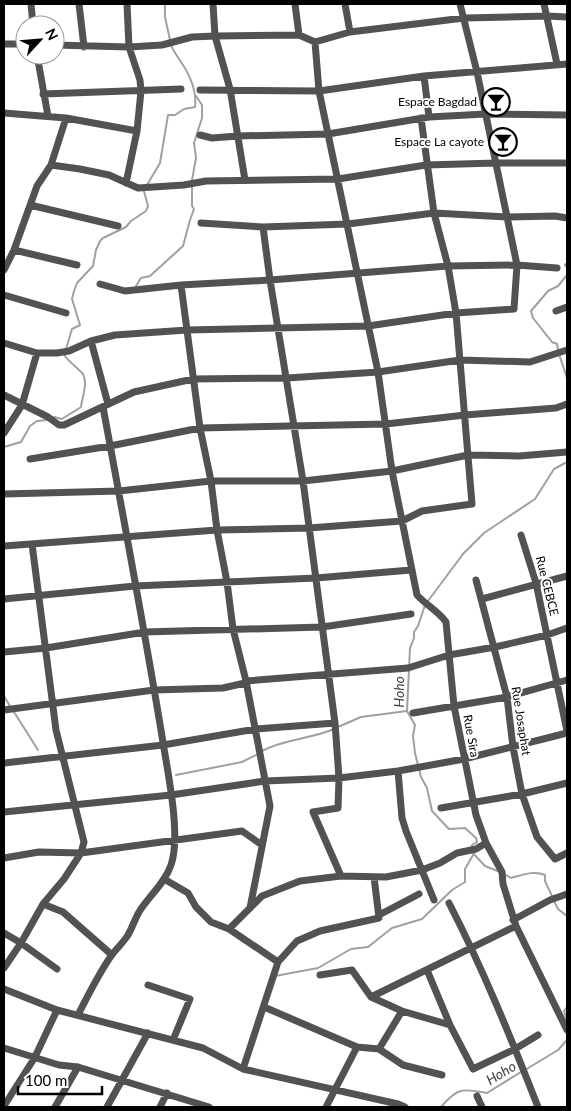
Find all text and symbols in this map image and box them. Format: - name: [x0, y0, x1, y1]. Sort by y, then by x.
- north arrow: [15, 15, 65, 65]
- text: N: [42, 26, 62, 43]
- bar icon: Espace Bagdad: [481, 87, 511, 117]
- place label: Espace Bagdad: [398, 94, 477, 109]
- bar icon: Espace La cayote: [488, 127, 518, 157]
- place label: Espace La cayote: [394, 134, 484, 149]
- street label: Rue CEBCE: [533, 554, 562, 617]
- water label: Hoho: [390, 676, 407, 708]
- street label: Rue Josaphat: [509, 685, 534, 757]
- street label: Rue Sira: [460, 713, 483, 758]
- water label: Hoho: [483, 1057, 519, 1088]
- scale bar: [18, 1064, 101, 1096]
- text: 100 m: [25, 1071, 67, 1089]

